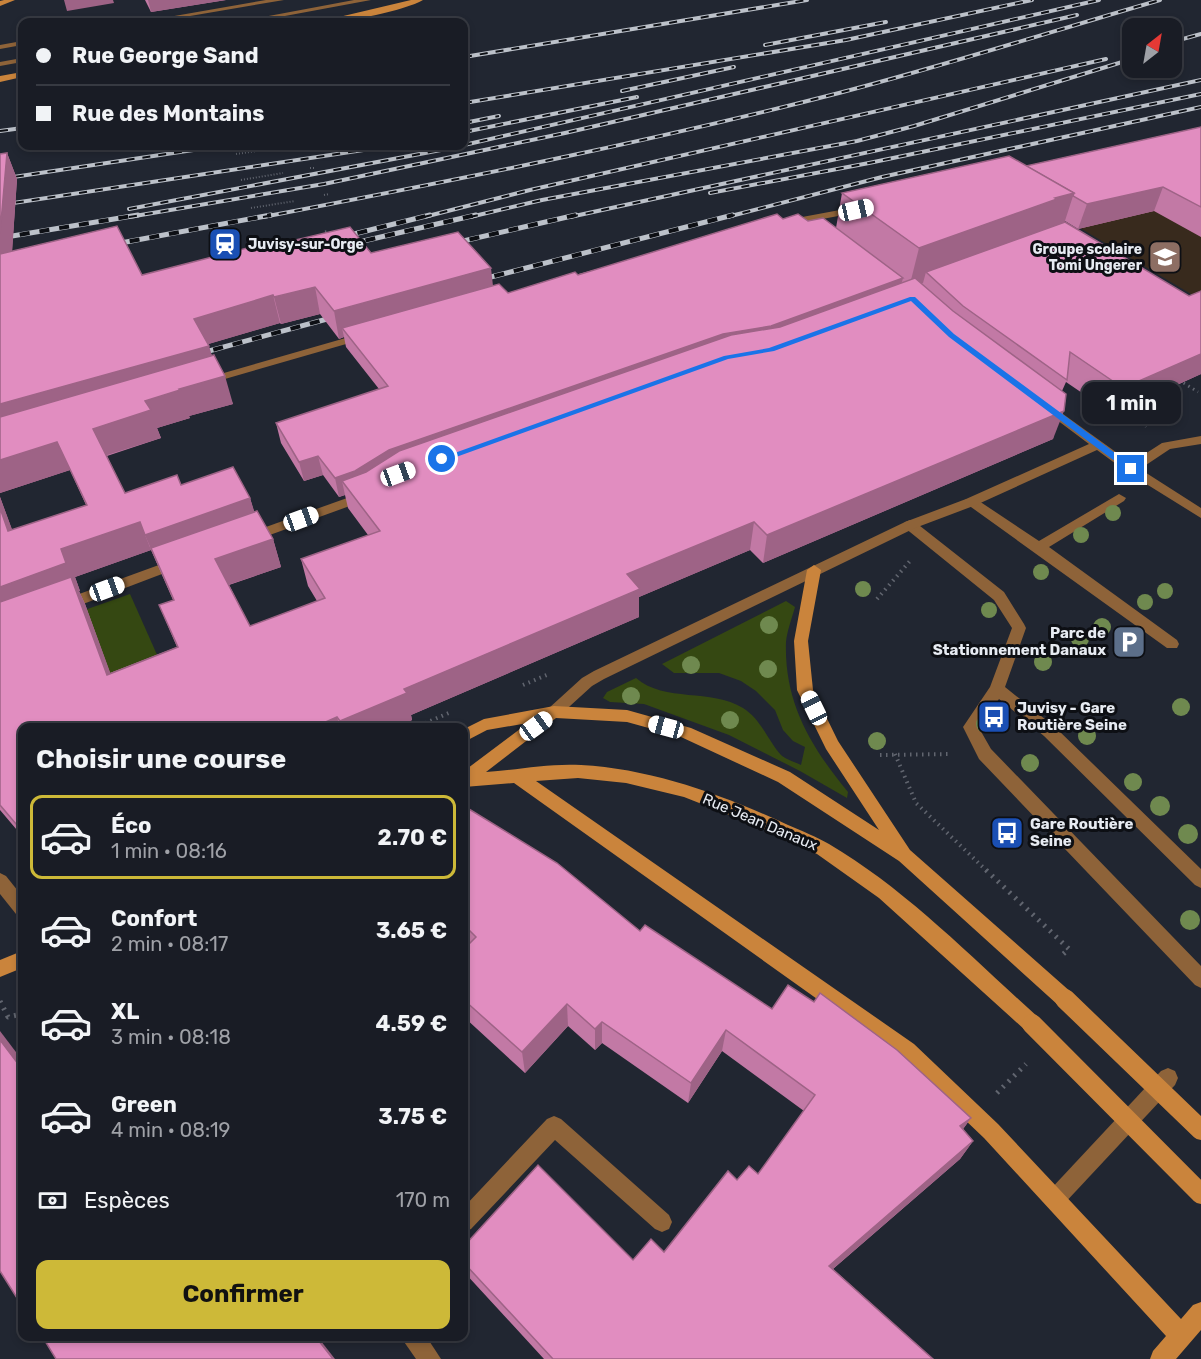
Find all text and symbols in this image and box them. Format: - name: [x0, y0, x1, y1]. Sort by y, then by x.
- north arrow: [1122, 18, 1182, 78]
- map controls: [1122, 18, 1182, 78]
- text: Rue George Sand: [72, 42, 259, 69]
- text: Rue des Montains: [72, 100, 264, 127]
- car: [836, 197, 876, 223]
- station icon: Juvisy-sur-Orge: [207, 226, 243, 262]
- place label: Juvisy-sur-Orge: [248, 236, 364, 253]
- school or university icon: Groupe scolaire Tomi Ungerer: [1147, 239, 1183, 275]
- place label: Groupe scolaire Tomi Ungerer: [1033, 241, 1143, 274]
- callout: 1 min: [1082, 382, 1180, 424]
- text: 1 min: [1106, 391, 1157, 415]
- route start: [428, 445, 455, 472]
- route end: [1117, 455, 1144, 482]
- car: [378, 459, 418, 489]
- car: [281, 504, 321, 534]
- car: [87, 574, 127, 604]
- place label: Parc de Stationnement Danaux: [933, 624, 1106, 659]
- parking icon: Parc de Stationnement Danaux: [1111, 624, 1147, 660]
- car: [798, 688, 830, 728]
- bus stop icon: Juvisy - Gare Routière Seine: [976, 699, 1012, 735]
- place label: Juvisy - Gare Routière Seine: [1017, 699, 1127, 734]
- car: [516, 708, 556, 744]
- car: [646, 714, 686, 740]
- text: Choisir une course: [36, 743, 286, 775]
- street label: Rue Jean Danaux: [700, 790, 820, 854]
- icon: car: [39, 810, 93, 864]
- text: Éco: [111, 812, 151, 839]
- bus stop icon: Gare Routière Seine: [989, 815, 1025, 851]
- place label: Gare Routière Seine: [1030, 815, 1133, 850]
- text: 2.70 €: [378, 824, 447, 851]
- text: 1 min · 08:16: [111, 839, 227, 863]
- icon: car: [39, 903, 93, 957]
- text: Confort: [111, 905, 197, 932]
- text: 3.65 €: [376, 917, 447, 944]
- text: 2 min · 08:17: [111, 932, 228, 956]
- icon: car: [39, 996, 93, 1050]
- text: XL: [111, 998, 139, 1025]
- text: 4.59 €: [376, 1010, 447, 1037]
- text: 3 min · 08:18: [111, 1025, 231, 1049]
- icon: car: [39, 1089, 93, 1143]
- text: Green: [111, 1091, 177, 1118]
- text: 3.75 €: [378, 1103, 447, 1130]
- text: 4 min · 08:19: [111, 1118, 230, 1142]
- icon: cash: [36, 1184, 69, 1217]
- text: Espèces: [84, 1187, 170, 1214]
- text: 170 m: [396, 1188, 450, 1212]
- button: Confirmer: [36, 1260, 450, 1329]

